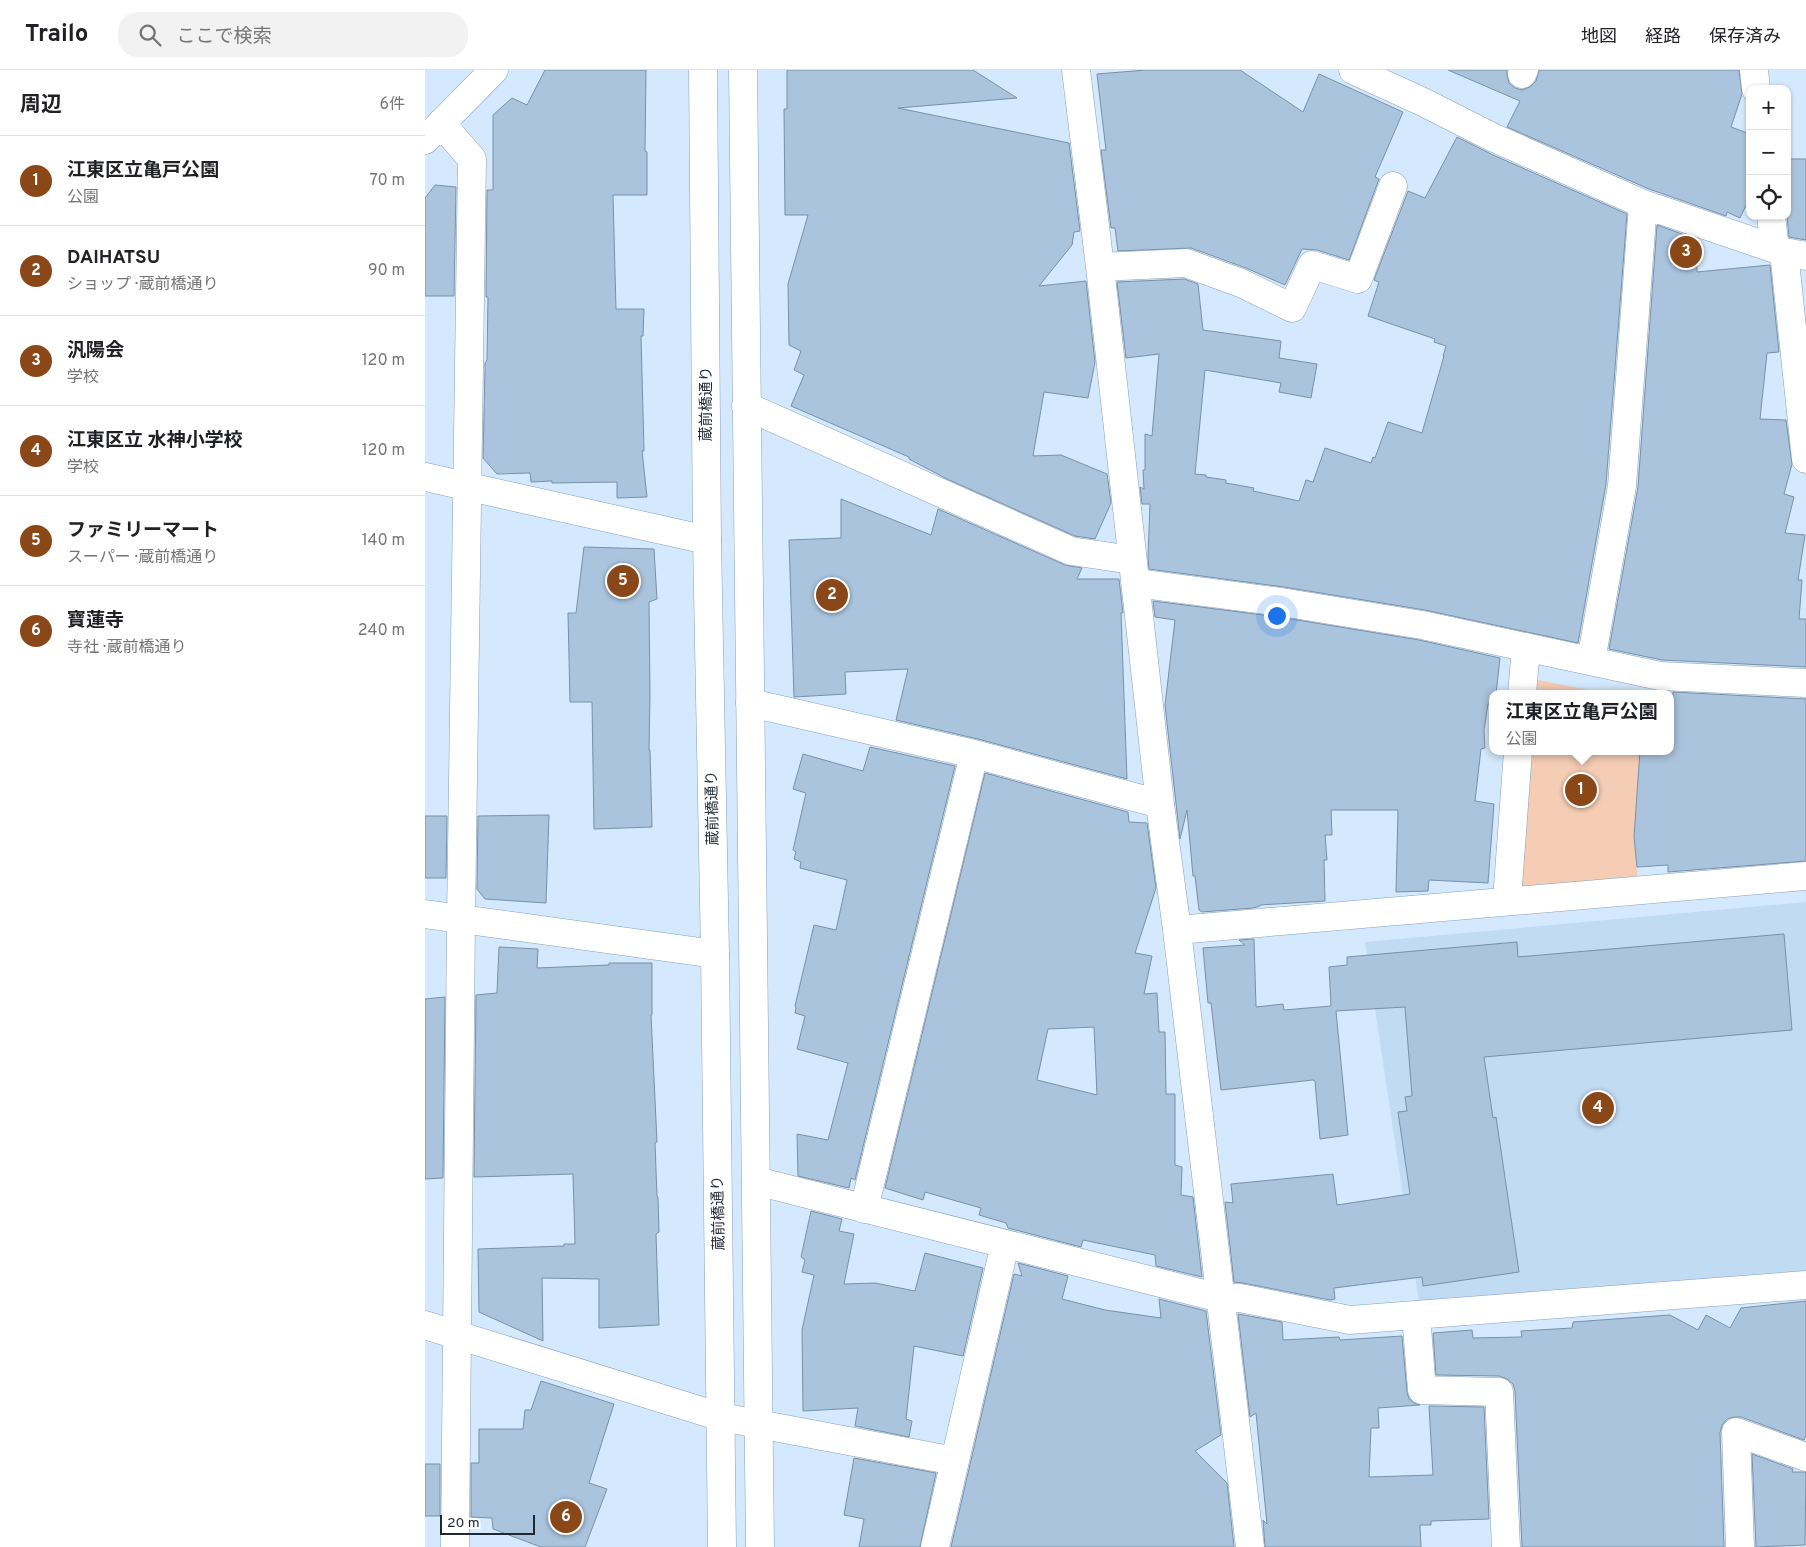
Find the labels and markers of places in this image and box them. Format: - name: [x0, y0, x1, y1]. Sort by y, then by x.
- pin: 3: [1670, 233, 1702, 271]
- pin: 5: [607, 562, 639, 600]
- pin: 2: [816, 576, 848, 614]
- pin: 1: [1565, 771, 1597, 809]
- pin: 4: [1582, 1089, 1614, 1127]
- pin: 6: [550, 1498, 582, 1536]

